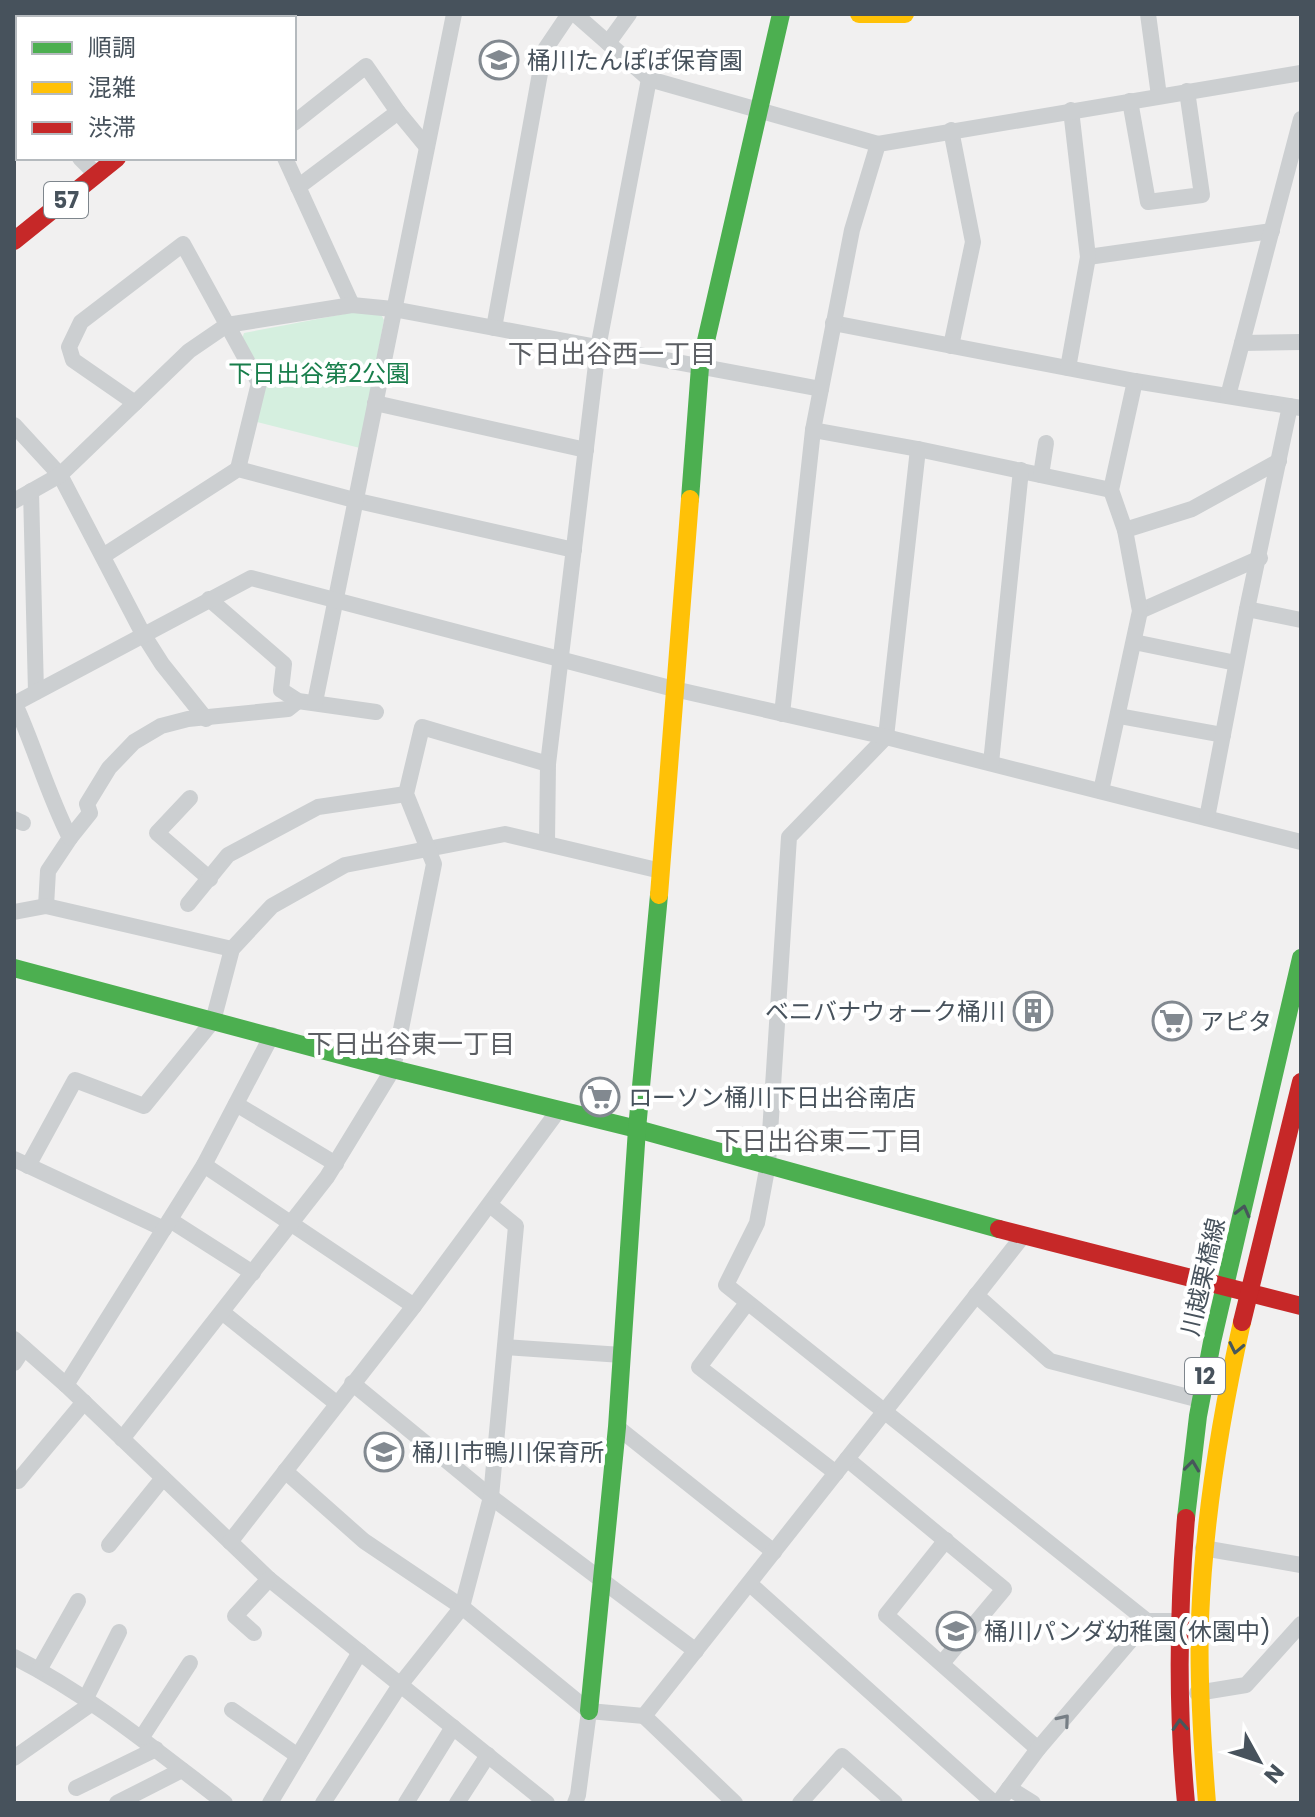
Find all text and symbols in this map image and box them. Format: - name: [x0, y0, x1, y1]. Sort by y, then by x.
- legend: [16, 16, 296, 160]
- text: 順調: [88, 31, 136, 64]
- school or university icon: 桶川たんぽぽ保育園: [478, 39, 520, 81]
- place label: 桶川たんぽぽ保育園: [527, 44, 743, 77]
- text: 混雑: [88, 71, 136, 104]
- text: 渋滞: [88, 111, 136, 144]
- road number: 57: [44, 182, 88, 218]
- district label: 下日出谷西一丁目: [508, 336, 716, 372]
- park label: 下日出谷第2公園: [228, 357, 410, 390]
- building icon: ベニバナウォーク桶川: [1012, 990, 1054, 1032]
- place label: ベニバナウォーク桶川: [765, 995, 1005, 1028]
- supermarket icon: アピタ: [1151, 1000, 1193, 1042]
- place label: アピタ: [1200, 1005, 1272, 1038]
- district label: 下日出谷東一丁目: [307, 1026, 515, 1062]
- supermarket icon: ローソン桶川下日出谷南店: [579, 1076, 621, 1118]
- place label: ローソン桶川下日出谷南店: [628, 1081, 916, 1114]
- district label: 下日出谷東二丁目: [715, 1123, 923, 1159]
- one-way arrow: [1234, 1205, 1251, 1219]
- street label: 川越栗橋線: [1173, 1215, 1233, 1339]
- one-way arrow: [1228, 1340, 1245, 1354]
- road number: 12: [1185, 1358, 1225, 1394]
- school or university icon: 桶川市鴨川保育所: [363, 1431, 405, 1473]
- place label: 桶川市鴨川保育所: [412, 1436, 604, 1469]
- one-way arrow: [1184, 1459, 1201, 1472]
- school or university icon: 桶川パンダ幼稚園(休園中): [935, 1610, 977, 1652]
- place label: 桶川パンダ幼稚園(休園中): [984, 1615, 1271, 1648]
- one-way arrow: [1054, 1714, 1069, 1729]
- one-way arrow: [1171, 1718, 1188, 1731]
- north arrow: [1219, 1721, 1299, 1801]
- text: N: [1257, 1757, 1291, 1790]

